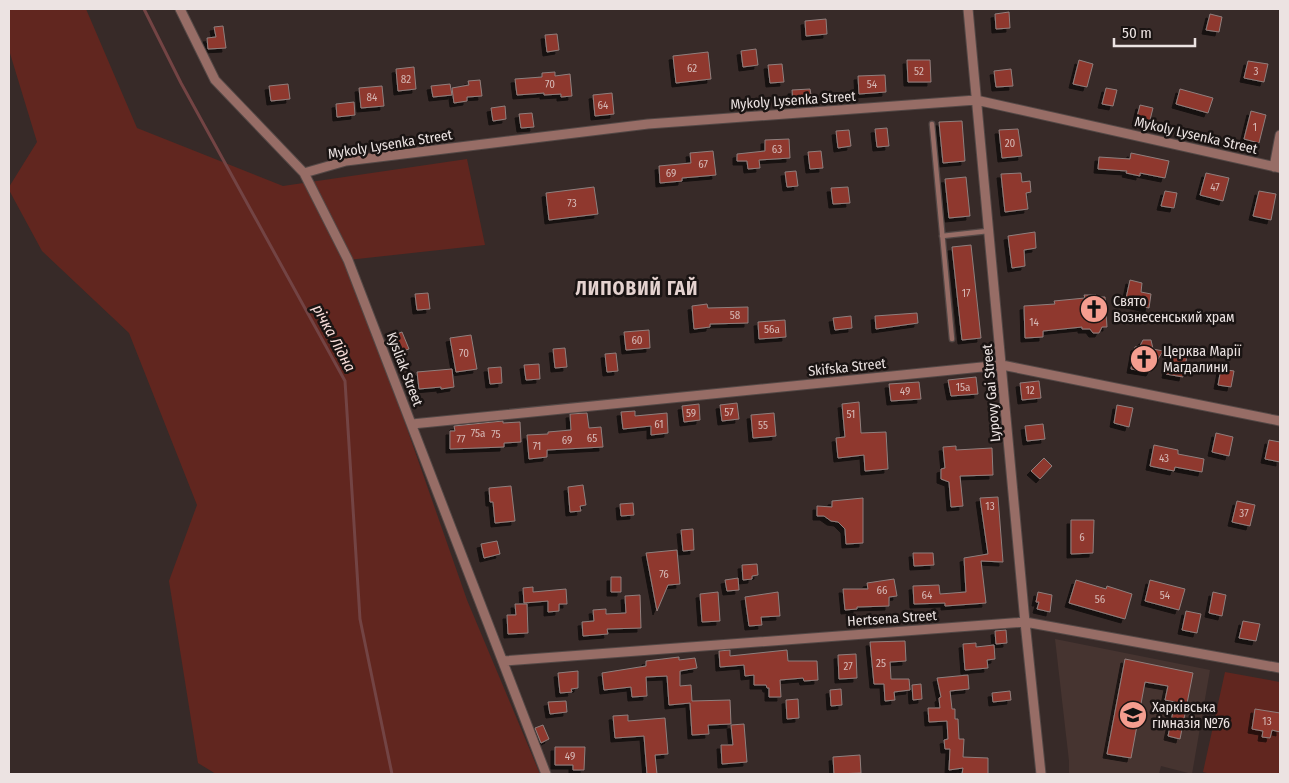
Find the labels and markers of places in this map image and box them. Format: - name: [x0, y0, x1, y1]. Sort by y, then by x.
- place label: Свято Вознесенський храм: [1113, 293, 1235, 326]
- church icon: Свято Вознесенський храм: [1079, 294, 1109, 324]
- place label: Церква Марії Магдалини: [1163, 343, 1241, 376]
- church icon: Церква Марії Магдалини: [1129, 344, 1159, 374]
- place label: Харківська гімназія №76: [1152, 699, 1230, 732]
- school or university icon: Харківська гімназія №76: [1118, 700, 1148, 730]

